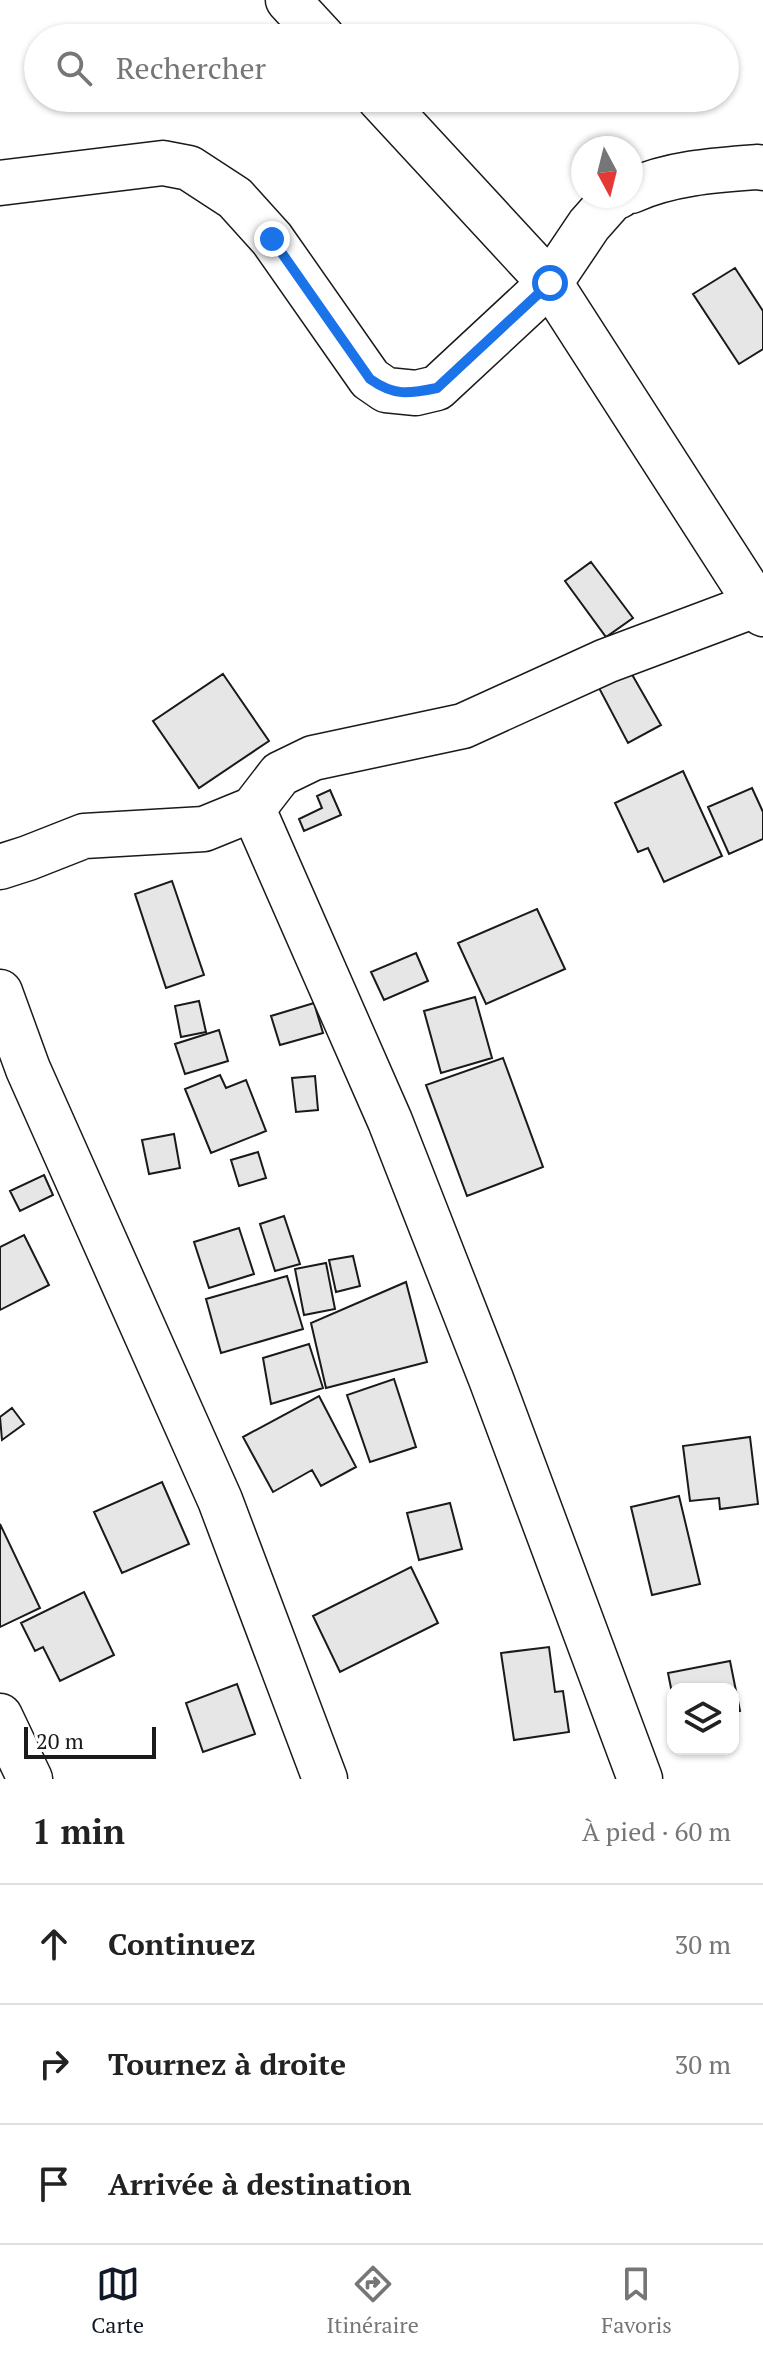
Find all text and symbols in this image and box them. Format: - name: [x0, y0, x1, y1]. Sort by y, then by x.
- search box: [24, 24, 739, 112]
- icon: search: [52, 46, 96, 90]
- text: Rechercher: [116, 48, 266, 88]
- north arrow: [571, 136, 643, 208]
- route end: [254, 221, 290, 257]
- route start: [532, 265, 568, 301]
- map controls: [667, 1683, 739, 1755]
- button: layers: [667, 1683, 739, 1755]
- scale bar: [24, 1723, 156, 1759]
- text: 20 m: [36, 1726, 84, 1755]
- text: 1 min: [32, 1809, 125, 1854]
- text: À pied · 60 m: [582, 1814, 731, 1848]
- icon: ahead: [32, 1922, 76, 1966]
- text: Continuez: [108, 1924, 255, 1964]
- text: 30 m: [675, 1927, 731, 1961]
- icon: right: [32, 2042, 76, 2086]
- text: Tournez à droite: [108, 2044, 346, 2084]
- text: 30 m: [675, 2047, 731, 2081]
- icon: arrive: [32, 2162, 76, 2206]
- text: Arrivée à destination: [108, 2164, 411, 2204]
- tab: Carte: [91, 2262, 144, 2339]
- tab: Itinéraire: [326, 2262, 419, 2339]
- tab: Favoris: [601, 2262, 672, 2339]

